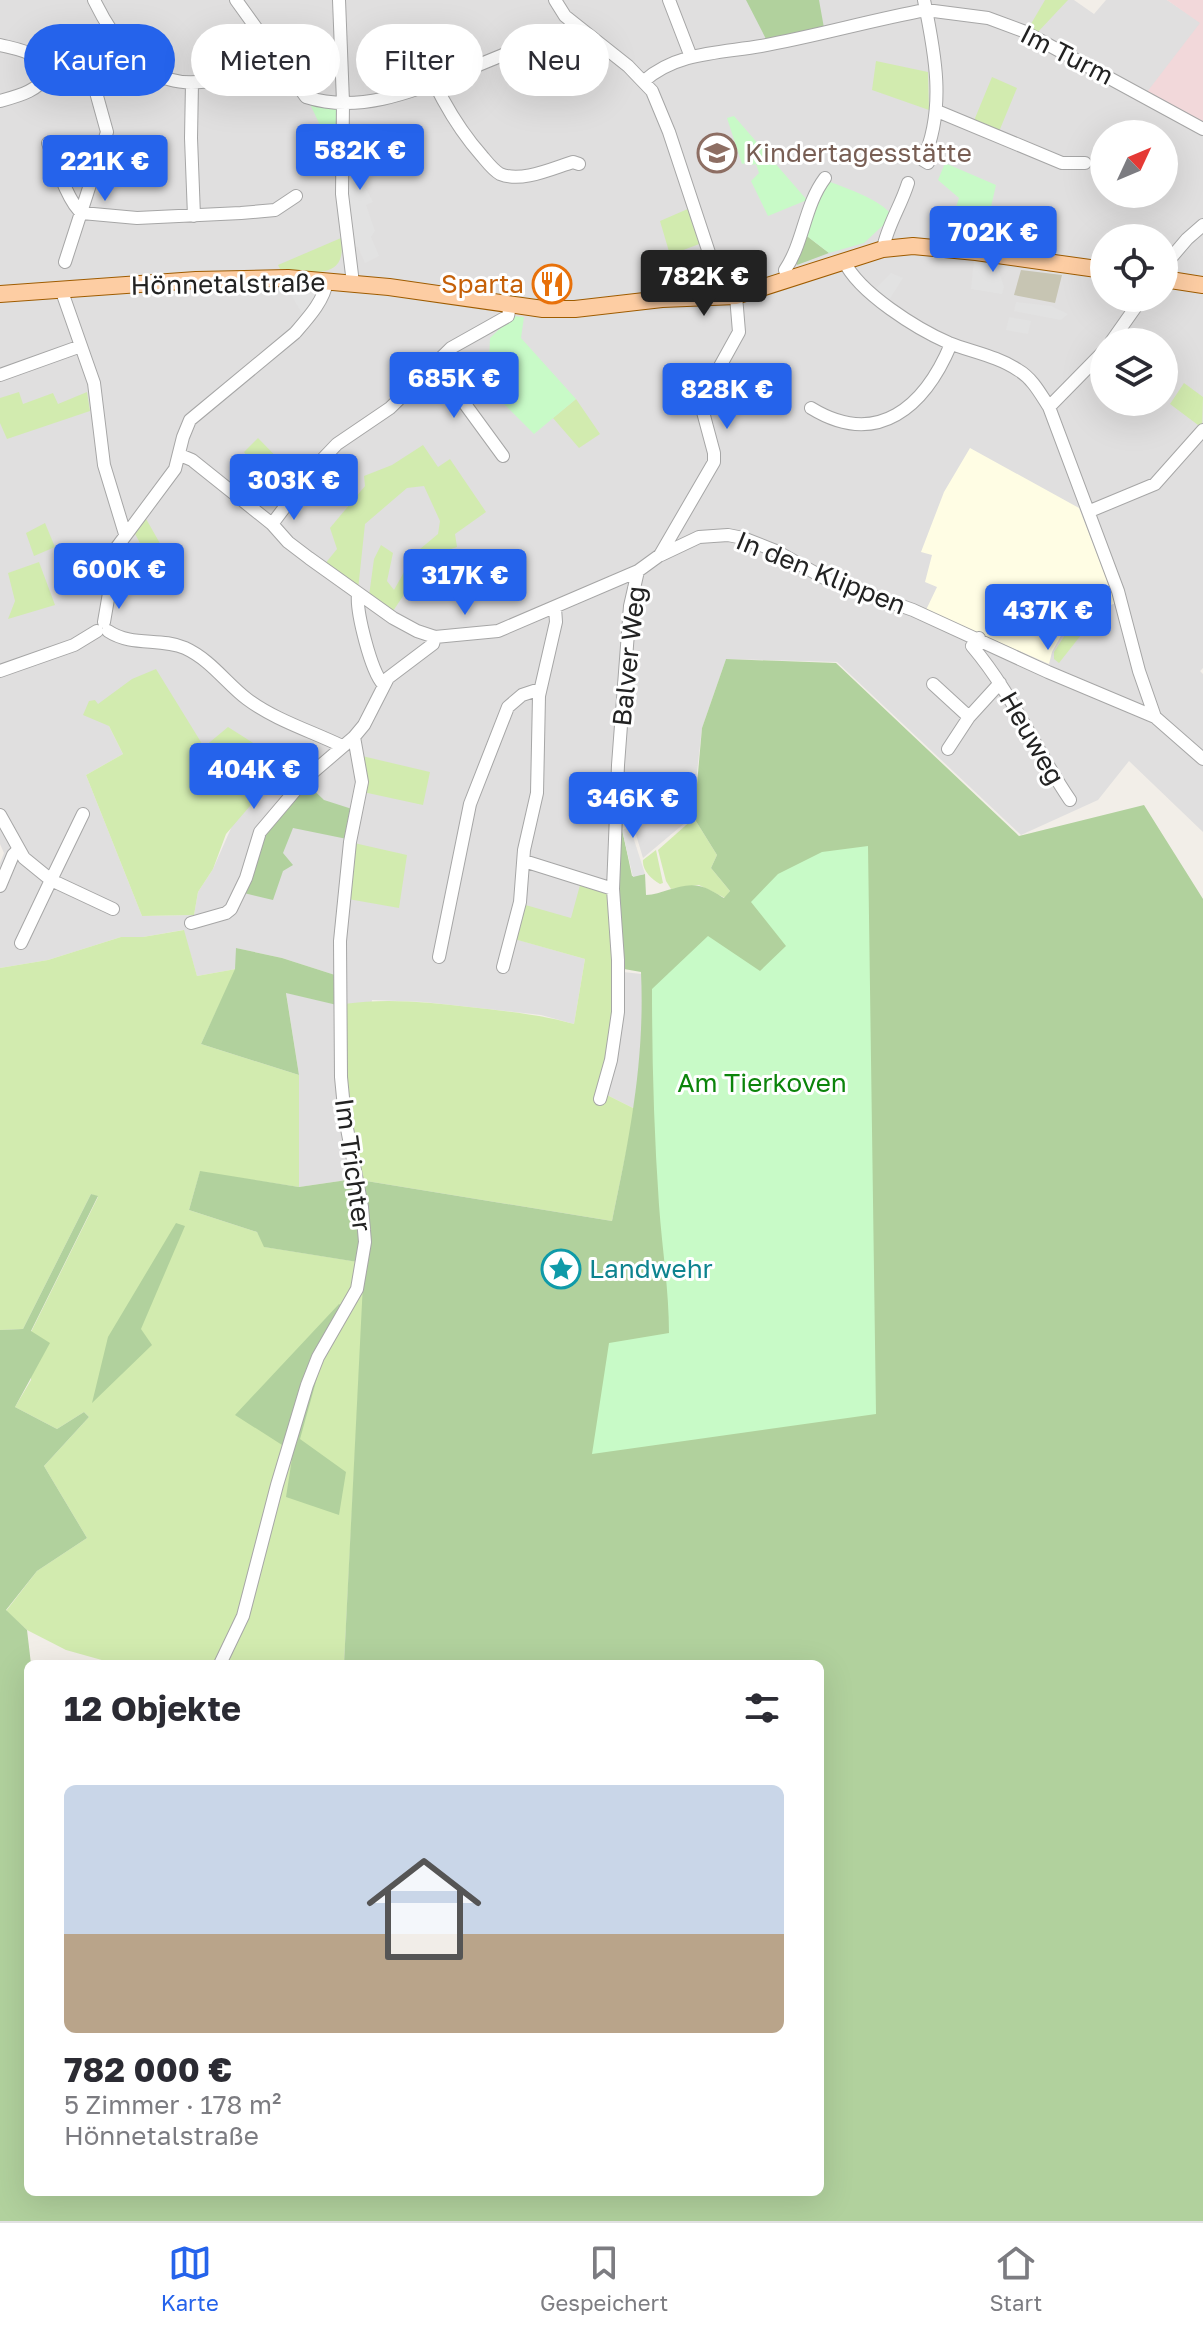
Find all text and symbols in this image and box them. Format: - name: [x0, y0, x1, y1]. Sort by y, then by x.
- street label: Im Turm: [1015, 18, 1119, 91]
- chip: Kaufen: [24, 24, 175, 96]
- chip: Mieten: [191, 24, 340, 96]
- chip: Filter: [356, 24, 483, 96]
- chip: Neu: [499, 24, 609, 96]
- north arrow: [1090, 120, 1178, 208]
- map controls: [1090, 120, 1178, 416]
- pin: 582K €: [295, 124, 425, 192]
- school or university icon: Kindertagesstätte: [696, 132, 738, 174]
- text: 582K €: [314, 134, 406, 165]
- pin: 221K €: [40, 135, 170, 203]
- place label: Kindertagesstätte: [745, 137, 972, 168]
- text: 221K €: [61, 145, 149, 176]
- pin: 702K €: [928, 206, 1058, 274]
- text: 702K €: [948, 216, 1038, 247]
- button: locate: [1090, 224, 1178, 312]
- pin: 782K €: [639, 250, 769, 318]
- text: 782K €: [659, 260, 749, 291]
- restaurant icon: Sparta: [531, 263, 573, 305]
- street label: Hönnetalstraße: [130, 266, 326, 301]
- place label: Sparta: [441, 268, 524, 299]
- button: layers: [1090, 328, 1178, 416]
- pin: 685K €: [389, 352, 519, 420]
- text: 685K €: [408, 362, 500, 393]
- pin: 828K €: [662, 363, 792, 431]
- text: 828K €: [681, 373, 773, 404]
- pin: 303K €: [229, 454, 359, 522]
- text: 303K €: [248, 464, 340, 495]
- street label: In den Klippen: [732, 524, 911, 621]
- pin: 600K €: [54, 543, 184, 611]
- pin: 317K €: [400, 549, 530, 617]
- text: 600K €: [72, 553, 166, 584]
- text: 317K €: [421, 559, 509, 590]
- street label: Balver Weg: [606, 584, 651, 728]
- pin: 437K €: [983, 584, 1113, 652]
- text: 437K €: [1003, 594, 1093, 625]
- street label: Heuweg: [993, 686, 1071, 790]
- pin: 404K €: [189, 743, 319, 811]
- text: 404K €: [207, 753, 301, 784]
- pin: 346K €: [568, 772, 698, 840]
- text: 346K €: [587, 782, 679, 813]
- park label: Am Tierkoven: [677, 1067, 847, 1098]
- street label: Im Trichter: [329, 1096, 378, 1233]
- place icon: Landwehr: [540, 1248, 582, 1290]
- place label: Landwehr: [589, 1253, 713, 1284]
- icon: filters: [740, 1686, 784, 1730]
- text: 12 Objekte: [64, 1688, 241, 1728]
- icon: home: [352, 1837, 496, 1981]
- text: 782 000 €: [64, 2049, 232, 2089]
- text: 5 Zimmer · 178 m²: [64, 2089, 281, 2120]
- text: Hönnetalstraße: [64, 2120, 259, 2151]
- tab: Karte: [161, 2241, 219, 2316]
- tab: Gespeichert: [540, 2241, 668, 2316]
- tab: Start: [990, 2241, 1042, 2316]

